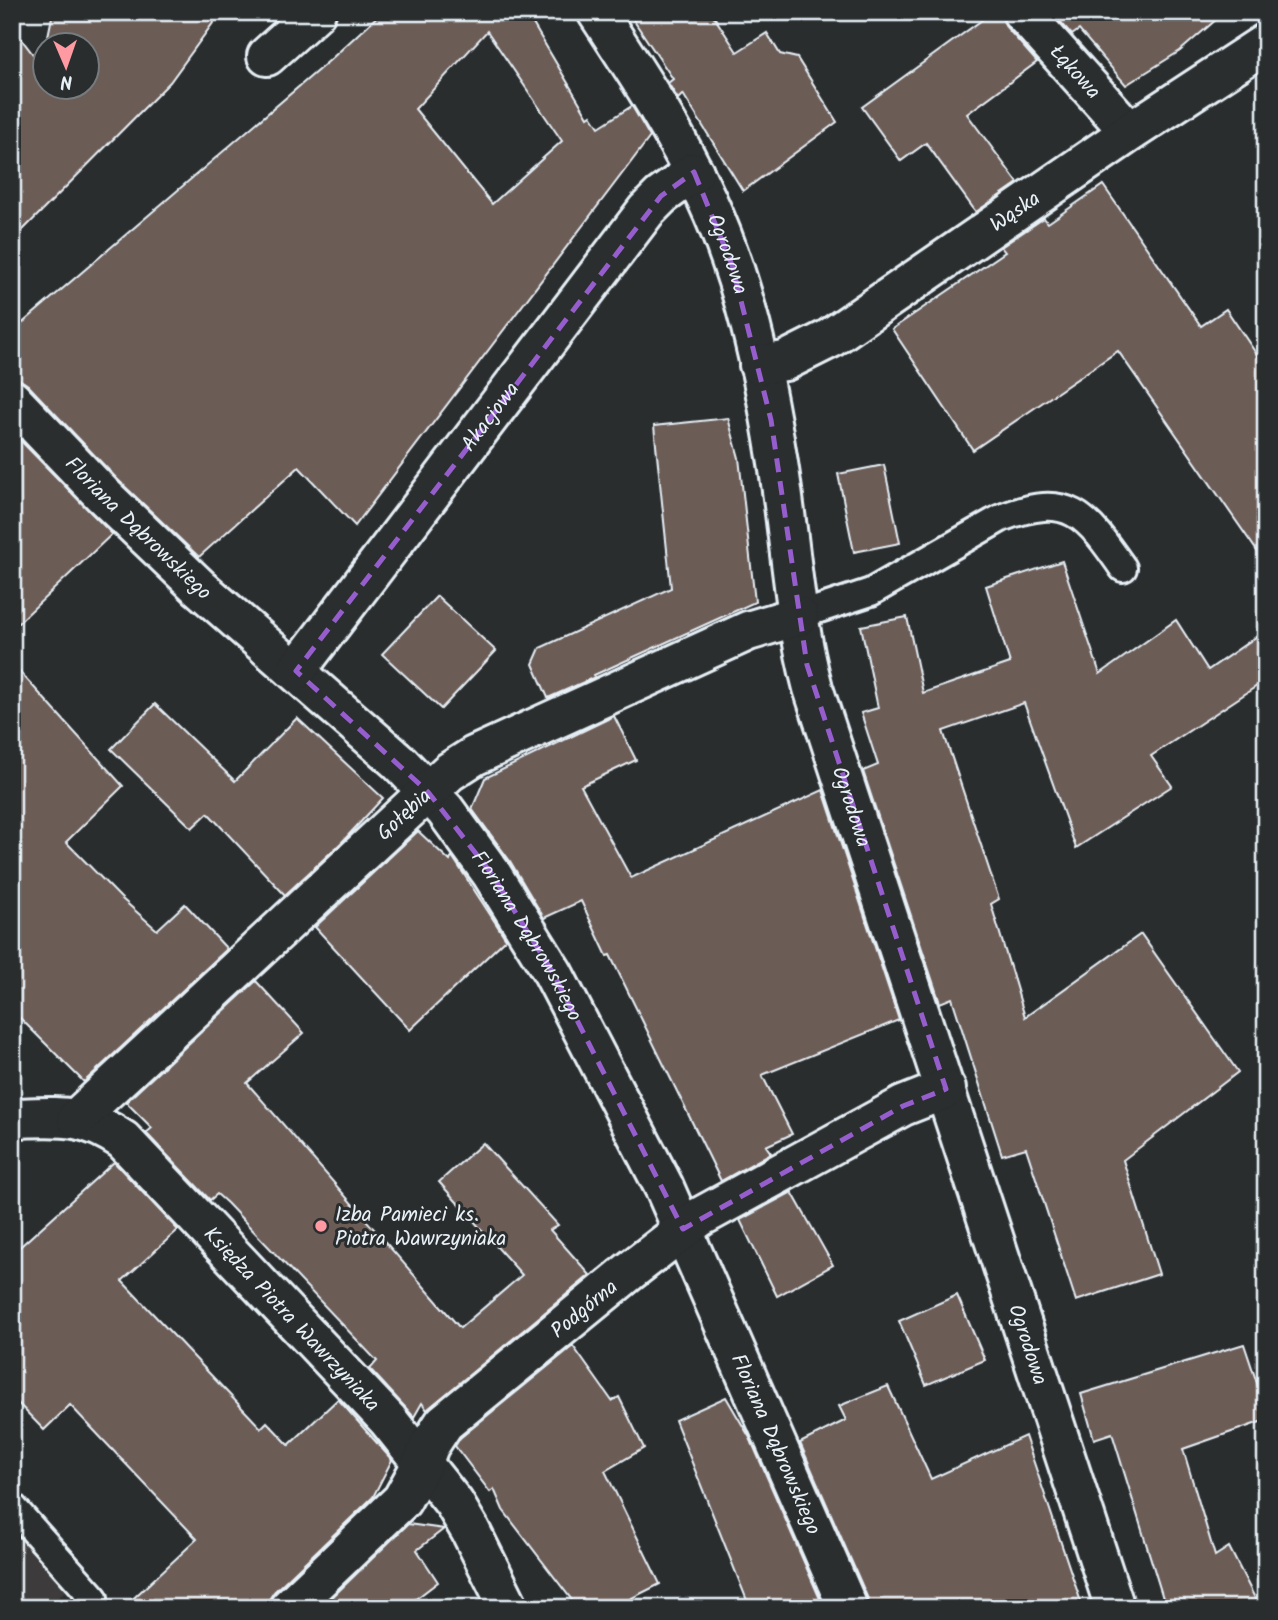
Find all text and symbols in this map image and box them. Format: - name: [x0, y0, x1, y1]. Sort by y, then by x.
- north arrow: [32, 32, 102, 102]
- street label: Łąkowa: [1041, 38, 1108, 107]
- text: N: [60, 66, 73, 96]
- street label: Wąska: [984, 183, 1048, 242]
- street label: Ogrodowa: [697, 209, 756, 299]
- street label: Akacjowa: [453, 375, 529, 459]
- street label: Floriana Dąbrowskiego: [56, 449, 219, 609]
- street label: Ogrodowa: [822, 762, 879, 852]
- street label: Gołębia: [370, 781, 440, 850]
- street label: Floriana Dąbrowskiego: [462, 844, 590, 1027]
- place label: Izba Pamieci ks. Piotra Wawrzyniaka: [335, 1199, 506, 1256]
- marker: Izba Pamieci ks. Piotra Wawrzyniaka: [313, 1218, 329, 1234]
- street label: Księdza Piotra Wawrzyniaka: [195, 1219, 387, 1420]
- street label: Podgórna: [544, 1272, 626, 1348]
- street label: Ogrodowa: [998, 1300, 1056, 1390]
- street label: Floriana Dąbrowskiego: [721, 1349, 829, 1540]

